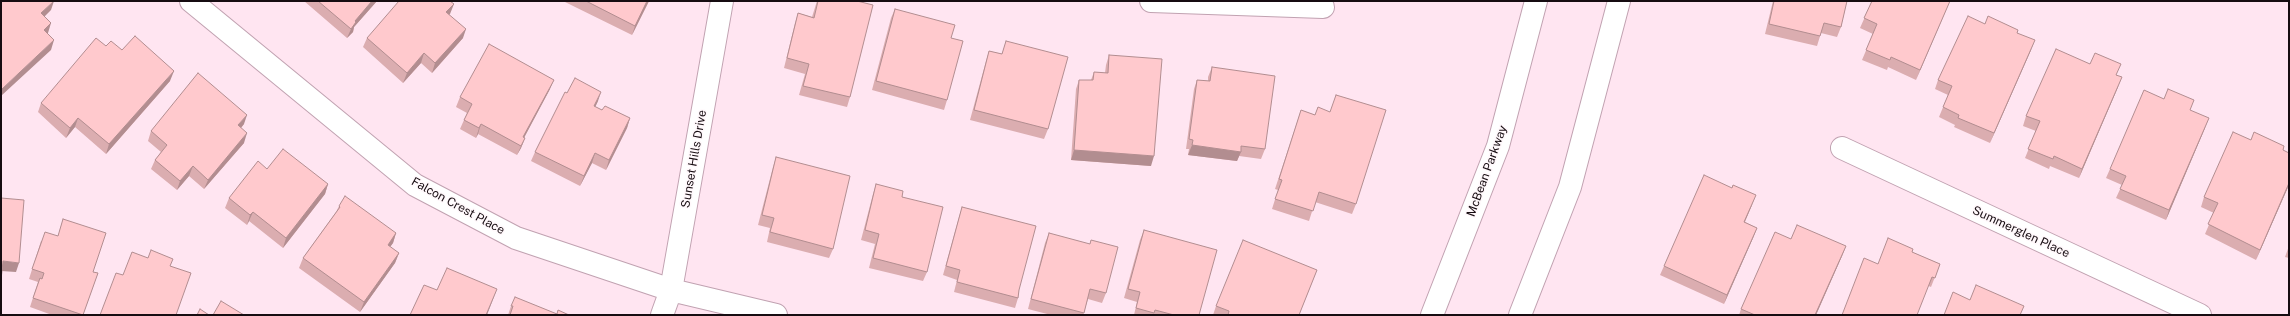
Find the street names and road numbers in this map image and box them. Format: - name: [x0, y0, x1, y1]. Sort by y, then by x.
- street label: Sunset Hills Drive: [678, 109, 710, 209]
- street label: McBean Parkway: [1464, 123, 1510, 219]
- street label: Falcon Crest Place: [409, 174, 507, 238]
- street label: Summerglen Place: [1970, 203, 2072, 261]

